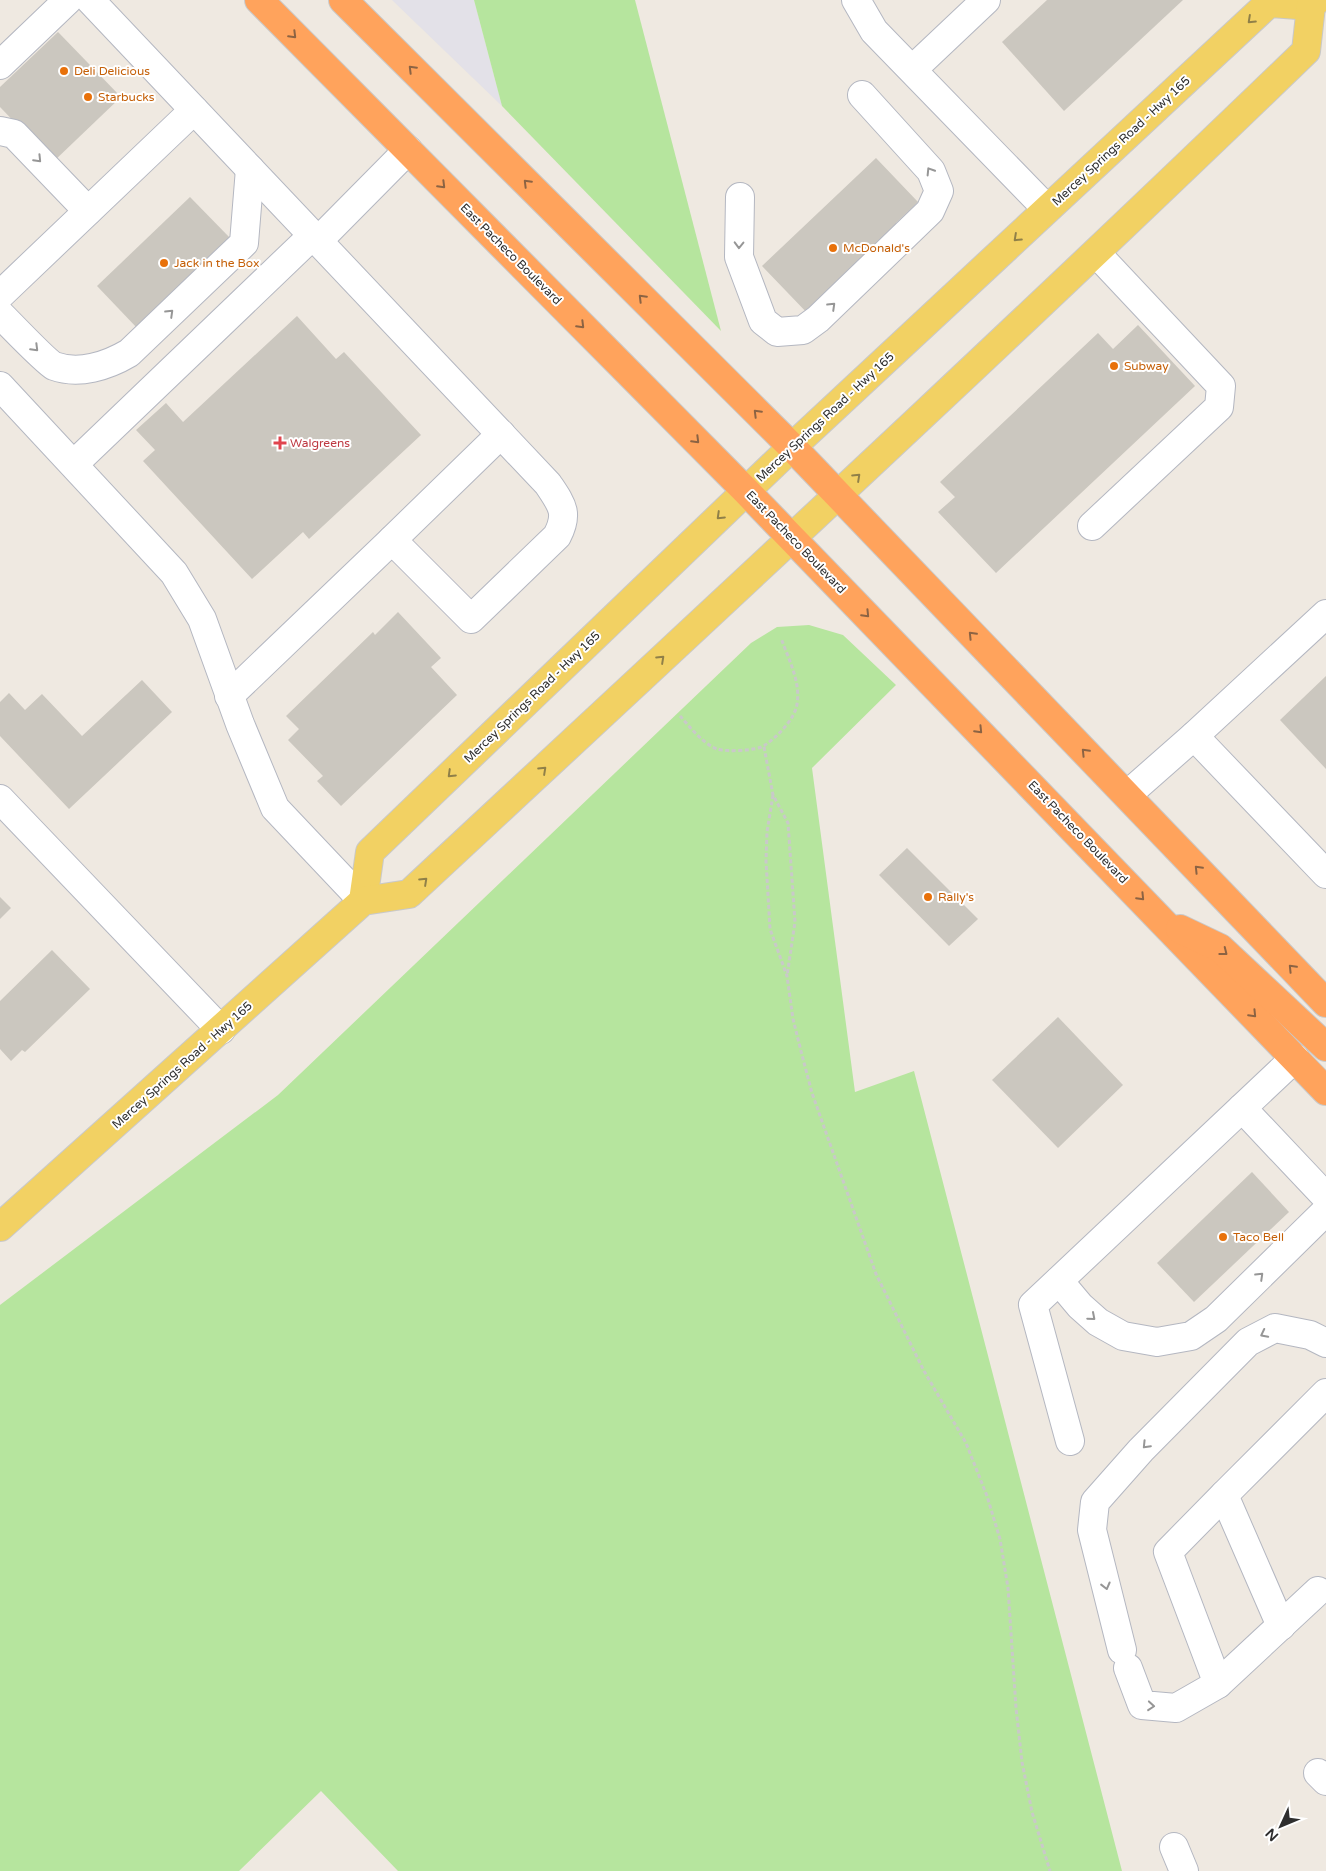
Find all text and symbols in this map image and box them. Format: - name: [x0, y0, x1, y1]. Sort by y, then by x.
- one-way arrow: [1248, 14, 1257, 23]
- one-way arrow: [287, 29, 296, 38]
- place label: Deli Delicious: [74, 64, 150, 78]
- marker: Deli Delicious: [58, 65, 70, 77]
- one-way arrow: [409, 66, 418, 75]
- street label: Mercey Springs Road - Hwy 165: [1049, 73, 1193, 209]
- place label: Starbucks: [98, 90, 155, 104]
- marker: Starbucks: [82, 91, 94, 103]
- one-way arrow: [32, 153, 41, 162]
- one-way arrow: [926, 168, 936, 177]
- one-way arrow: [436, 179, 445, 188]
- one-way arrow: [524, 180, 533, 189]
- street label: East Pacheco Boulevard: [458, 201, 564, 307]
- one-way arrow: [1014, 232, 1023, 241]
- place label: McDonald's: [843, 241, 910, 255]
- one-way arrow: [734, 242, 744, 250]
- marker: McDonald's: [827, 242, 839, 254]
- place label: Jack in the Box: [174, 256, 260, 270]
- marker: Jack in the Box: [158, 257, 170, 269]
- one-way arrow: [639, 295, 648, 304]
- one-way arrow: [826, 302, 835, 311]
- one-way arrow: [165, 310, 174, 319]
- one-way arrow: [576, 319, 585, 328]
- one-way arrow: [29, 342, 38, 351]
- street label: Mercey Springs Road - Hwy 165: [753, 349, 897, 485]
- place label: Subway: [1124, 359, 1169, 373]
- marker: Subway: [1108, 360, 1120, 372]
- one-way arrow: [754, 410, 763, 419]
- one-way arrow: [690, 434, 699, 443]
- place label: Walgreens: [290, 436, 350, 450]
- marker: Walgreens: [274, 437, 286, 449]
- one-way arrow: [852, 474, 861, 483]
- street label: East Pacheco Boulevard: [743, 488, 849, 596]
- one-way arrow: [716, 510, 725, 519]
- one-way arrow: [860, 608, 869, 617]
- street label: Mercey Springs Road - Hwy 165: [461, 628, 603, 766]
- one-way arrow: [969, 631, 978, 640]
- one-way arrow: [656, 656, 665, 665]
- one-way arrow: [973, 724, 982, 733]
- one-way arrow: [1082, 748, 1091, 757]
- one-way arrow: [537, 767, 546, 776]
- one-way arrow: [448, 768, 457, 777]
- street label: East Pacheco Boulevard: [1025, 778, 1131, 886]
- one-way arrow: [1194, 866, 1203, 875]
- one-way arrow: [418, 878, 427, 887]
- place label: Rally's: [938, 890, 974, 904]
- marker: Rally's: [922, 891, 934, 903]
- one-way arrow: [1135, 891, 1144, 900]
- one-way arrow: [1218, 946, 1227, 954]
- one-way arrow: [1289, 965, 1298, 974]
- street label: Mercey Springs Road - Hwy 165: [109, 998, 255, 1132]
- one-way arrow: [1247, 1009, 1256, 1018]
- place label: Taco Bell: [1233, 1230, 1284, 1244]
- marker: Taco Bell: [1217, 1231, 1229, 1243]
- one-way arrow: [1254, 1273, 1263, 1282]
- one-way arrow: [1086, 1311, 1095, 1319]
- one-way arrow: [1260, 1328, 1269, 1338]
- one-way arrow: [1143, 1439, 1152, 1448]
- one-way arrow: [1100, 1581, 1111, 1590]
- one-way arrow: [1148, 1700, 1156, 1711]
- north arrow: [1256, 1801, 1306, 1851]
- text: N: [1262, 1825, 1282, 1845]

